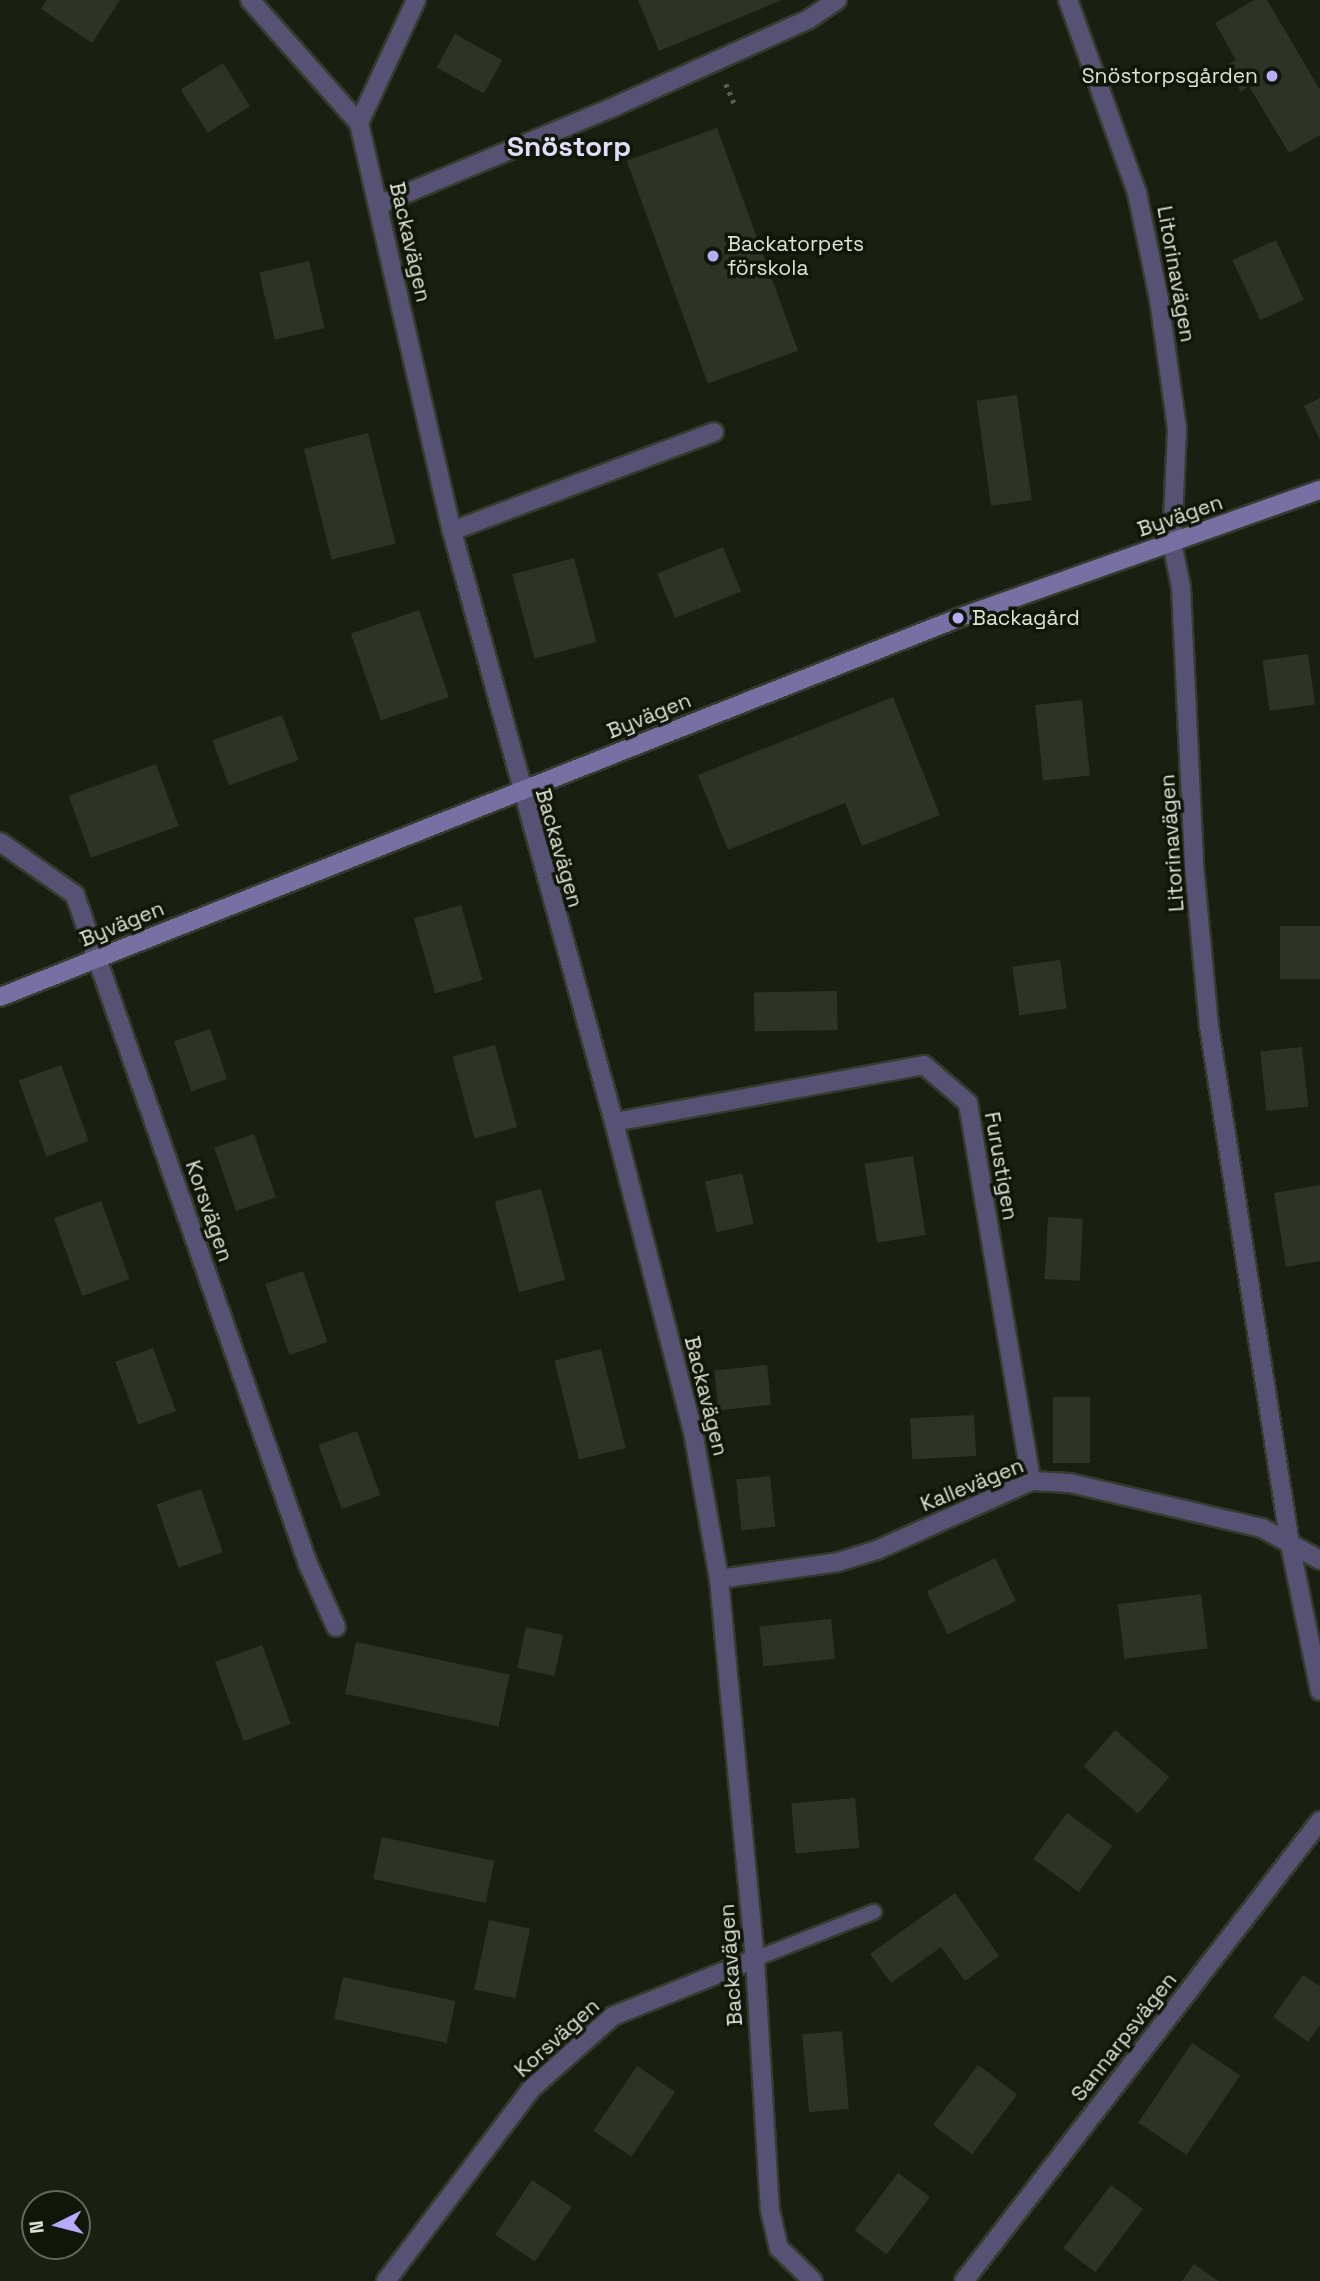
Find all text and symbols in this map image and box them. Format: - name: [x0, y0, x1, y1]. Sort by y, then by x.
- place label: Snöstorpsgården: [1082, 63, 1258, 89]
- marker: Snöstorpsgården: [1264, 68, 1280, 84]
- district label: Snöstorp: [507, 129, 631, 163]
- street label: Backavägen: [384, 180, 436, 304]
- street label: Litorinavägen: [1152, 204, 1200, 344]
- place label: Backatorpets förskola: [727, 231, 864, 281]
- marker: Backatorpets förskola: [705, 248, 721, 264]
- street label: Byvägen: [1134, 490, 1226, 542]
- place label: Backagård: [972, 605, 1080, 631]
- marker: Backagård: [950, 610, 966, 626]
- street label: Byvägen: [603, 688, 695, 744]
- street label: Litorinavägen: [1155, 773, 1189, 913]
- street label: Backavägen: [530, 786, 588, 910]
- street label: Byvägen: [76, 896, 168, 952]
- street label: Furustigen: [979, 1110, 1023, 1222]
- street label: Korsvägen: [180, 1157, 238, 1265]
- street label: Backavägen: [679, 1334, 733, 1458]
- street label: Kallevägen: [917, 1453, 1027, 1517]
- street label: Backavägen: [714, 1903, 748, 2027]
- street label: Sannarpsvägen: [1066, 1968, 1182, 2106]
- street label: Korsvägen: [509, 1993, 605, 2083]
- north arrow: [21, 2190, 91, 2260]
- text: N: [24, 2219, 50, 2235]

